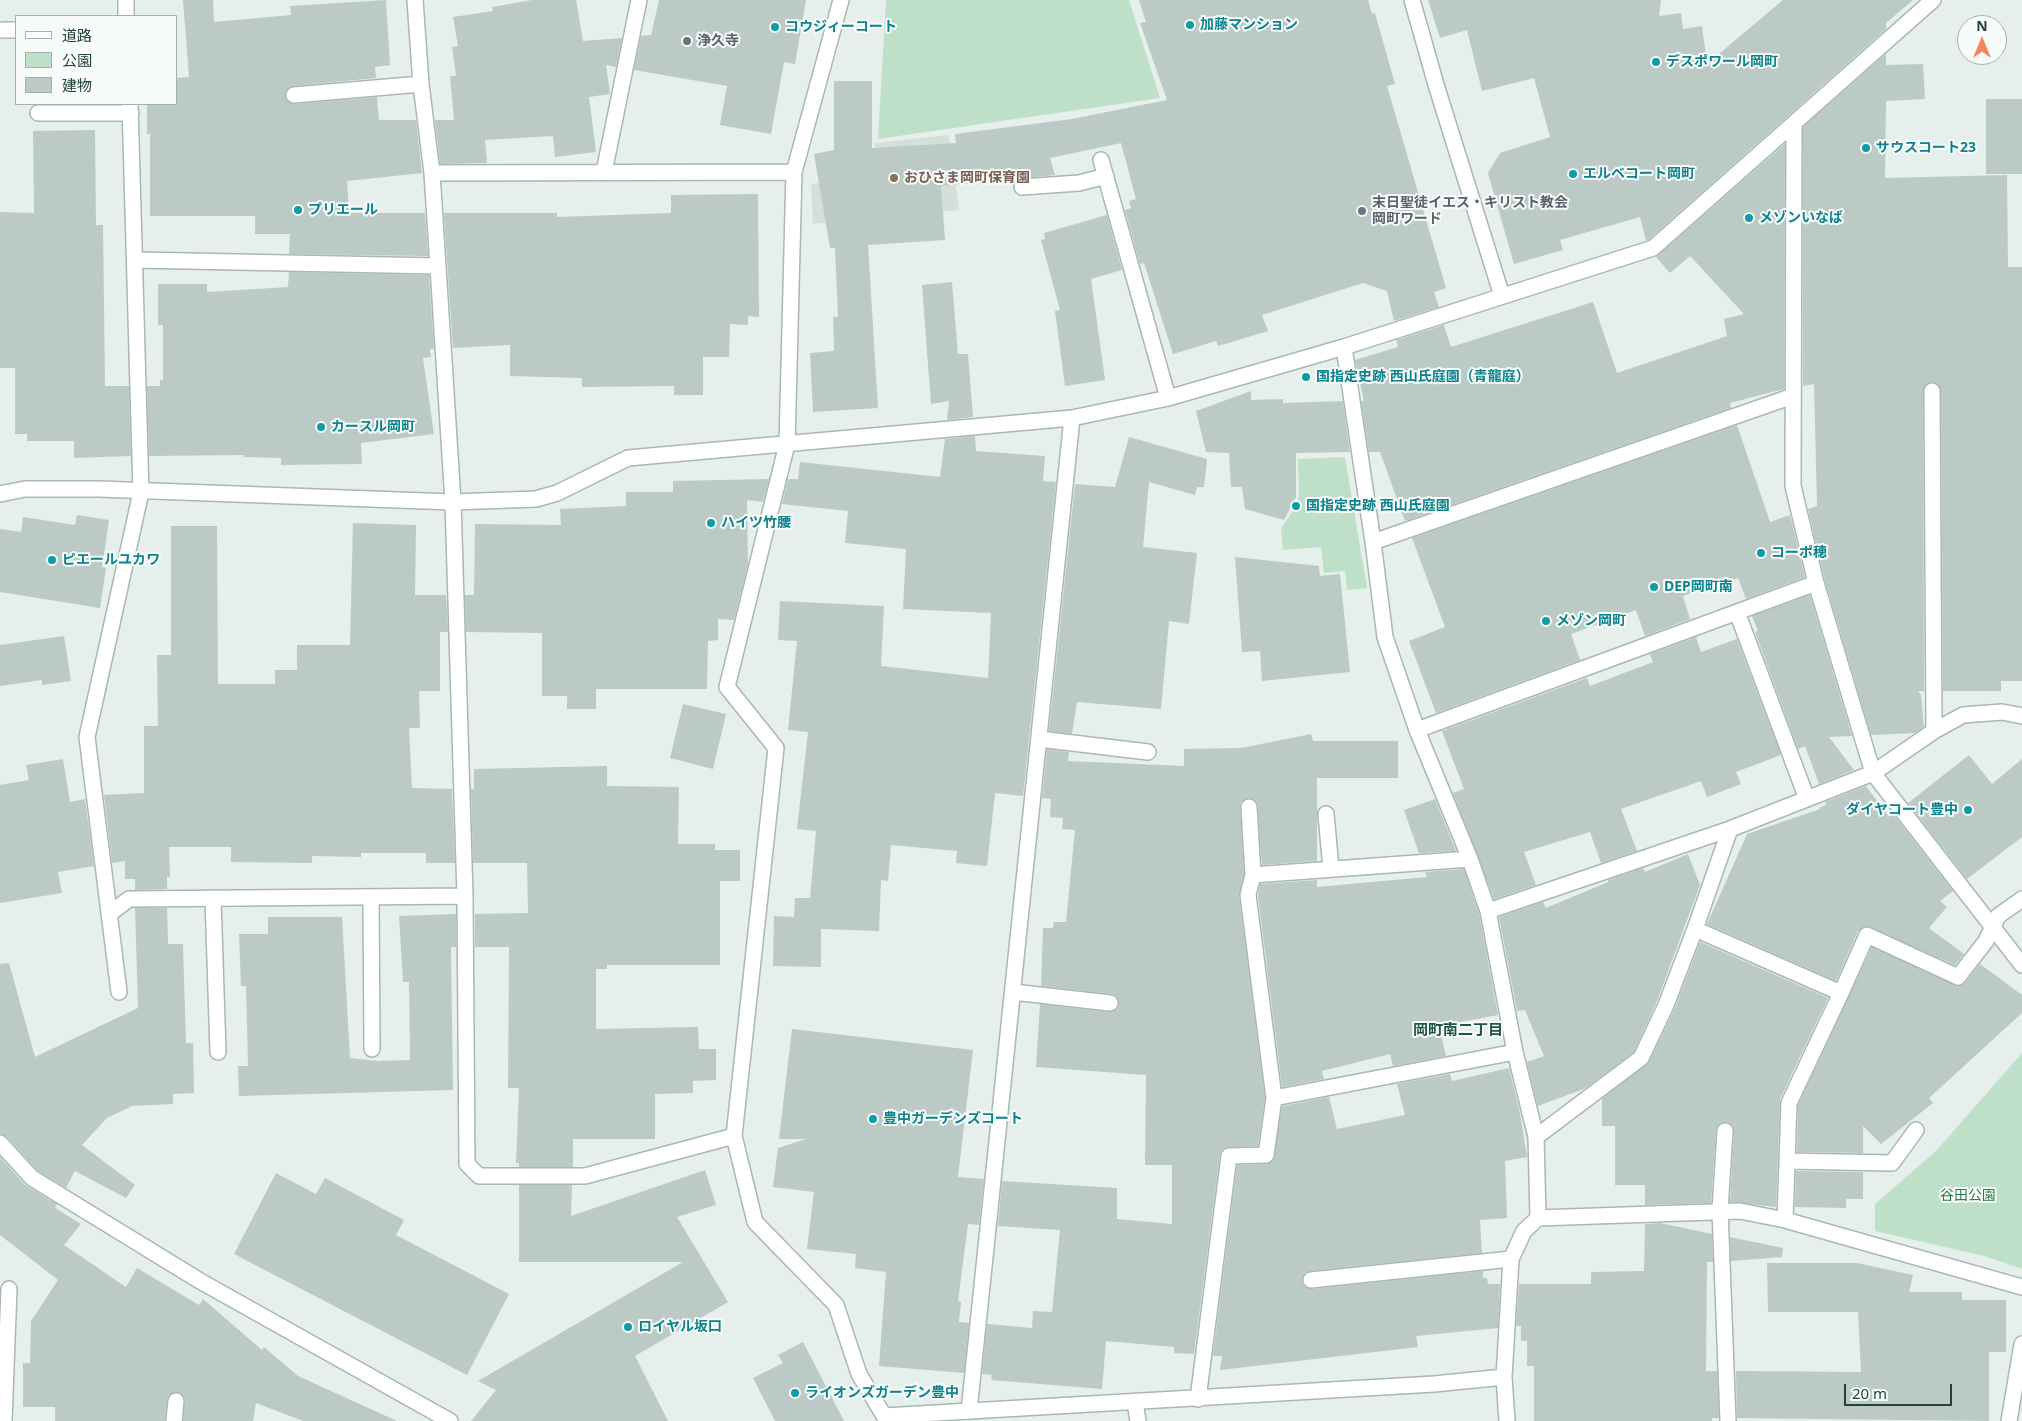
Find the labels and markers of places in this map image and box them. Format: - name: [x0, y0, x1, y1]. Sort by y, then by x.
- place label: 加藤マンション: [1200, 17, 1298, 33]
- place label: コウジィーコート: [785, 19, 897, 35]
- marker: 加藤マンション: [1184, 19, 1196, 31]
- marker: コウジィーコート: [769, 21, 781, 33]
- place label: 浄久寺: [697, 33, 739, 49]
- marker: 浄久寺: [681, 35, 693, 47]
- place label: デスポワール岡町: [1666, 54, 1778, 70]
- marker: デスポワール岡町: [1650, 56, 1662, 68]
- place label: サウスコート23: [1876, 140, 1976, 156]
- marker: サウスコート23: [1860, 142, 1872, 154]
- place label: エルベコート岡町: [1583, 166, 1695, 182]
- marker: エルベコート岡町: [1567, 168, 1579, 180]
- place label: おひさま岡町保育園: [904, 170, 1030, 186]
- marker: おひさま岡町保育園: [888, 172, 900, 184]
- place label: 末日聖徒イエス・キリスト教会 岡町ワード: [1372, 195, 1568, 228]
- place label: プリエール: [308, 202, 378, 218]
- marker: プリエール: [292, 204, 304, 216]
- marker: 末日聖徒イエス・キリスト教会 岡町ワード: [1356, 205, 1368, 217]
- place label: メゾンいなば: [1759, 210, 1843, 226]
- marker: メゾンいなば: [1743, 212, 1755, 224]
- place label: 国指定史跡 西山氏庭園（青龍庭）: [1316, 369, 1530, 385]
- marker: 国指定史跡 西山氏庭園（青龍庭）: [1300, 371, 1312, 383]
- place label: カースル岡町: [331, 419, 415, 435]
- marker: カースル岡町: [315, 421, 327, 433]
- place label: 国指定史跡 西山氏庭園: [1306, 498, 1450, 514]
- marker: 国指定史跡 西山氏庭園: [1290, 500, 1302, 512]
- place label: ハイツ竹腰: [721, 515, 791, 531]
- marker: ハイツ竹腰: [705, 517, 717, 529]
- place label: コーポ穂: [1771, 545, 1827, 561]
- marker: コーポ穂: [1755, 547, 1767, 559]
- place label: ピエールユカワ: [62, 552, 160, 568]
- marker: ピエールユカワ: [46, 554, 58, 566]
- place label: DEP岡町南: [1664, 579, 1733, 595]
- marker: DEP岡町南: [1648, 581, 1660, 593]
- place label: メゾン岡町: [1556, 613, 1626, 629]
- marker: メゾン岡町: [1540, 615, 1552, 627]
- place label: ダイヤコート豊中: [1846, 802, 1958, 818]
- marker: ダイヤコート豊中: [1962, 804, 1974, 816]
- place label: 豊中ガーデンズコート: [883, 1111, 1023, 1127]
- marker: 豊中ガーデンズコート: [867, 1113, 879, 1125]
- place label: ロイヤル坂口: [638, 1319, 722, 1335]
- marker: ロイヤル坂口: [622, 1321, 634, 1333]
- place label: ライオンズガーデン豊中: [805, 1385, 959, 1401]
- marker: ライオンズガーデン豊中: [789, 1387, 801, 1399]

